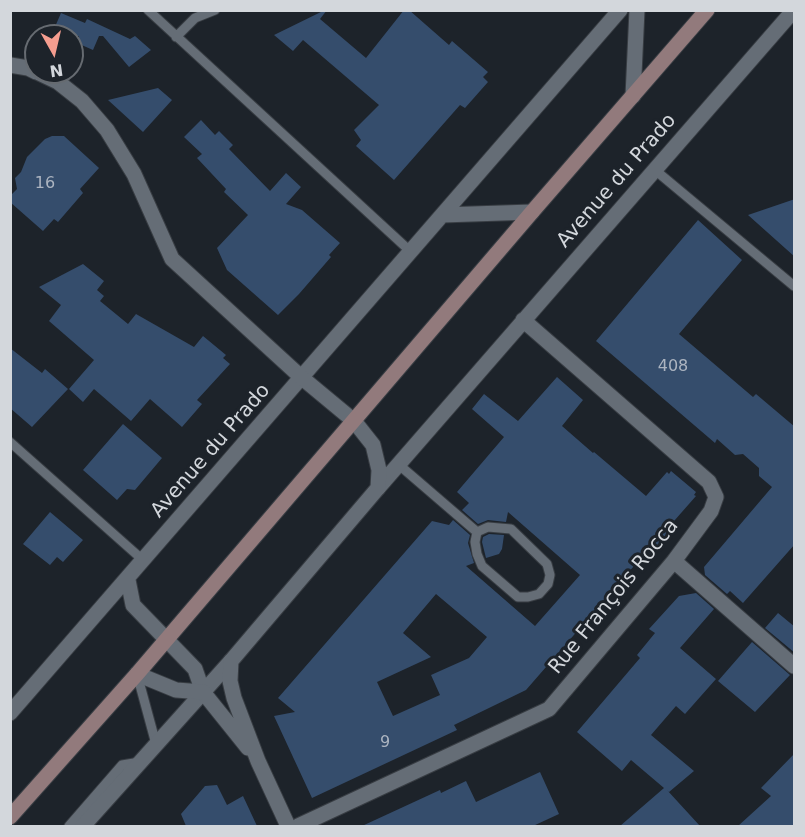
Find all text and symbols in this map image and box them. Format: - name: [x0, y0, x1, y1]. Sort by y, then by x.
- north arrow: [24, 24, 84, 84]
- text: N: [48, 60, 64, 81]
- street label: Avenue du Prado: [552, 109, 682, 253]
- house number: 16: [35, 174, 55, 194]
- house number: 408: [658, 357, 688, 377]
- street label: Avenue du Prado: [146, 379, 276, 523]
- street label: Rue François Rocca: [544, 515, 684, 679]
- house number: 9: [380, 733, 390, 753]

